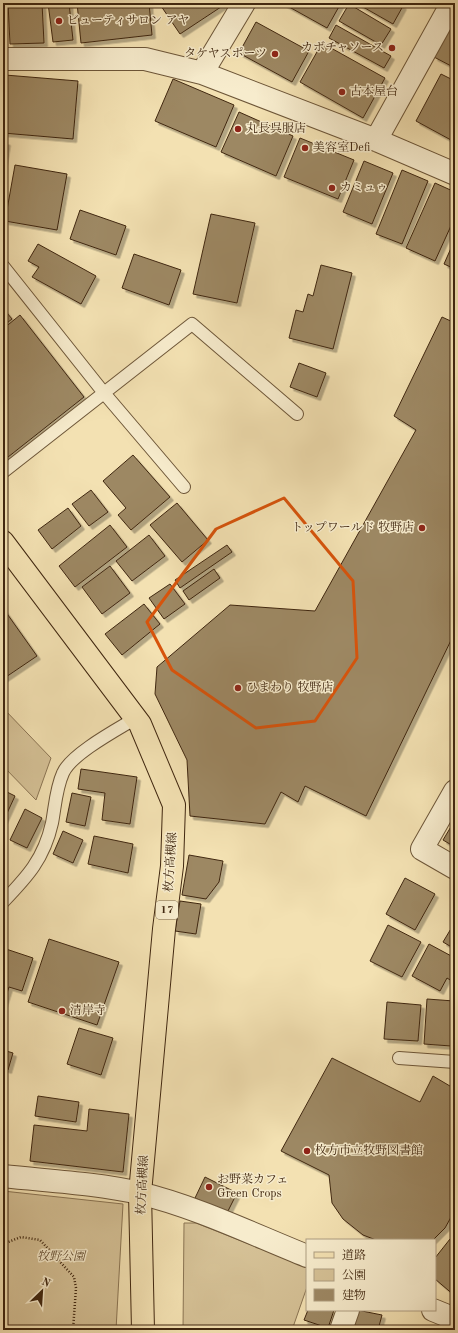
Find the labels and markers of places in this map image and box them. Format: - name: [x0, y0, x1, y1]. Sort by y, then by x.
- place label: ビューティサロン アヤ: [67, 14, 189, 27]
- marker: ビューティサロン アヤ: [54, 16, 64, 26]
- place label: カボチャソース: [301, 41, 384, 54]
- marker: カボチャソース: [387, 43, 397, 53]
- place label: タケヤスポーツ: [184, 47, 267, 60]
- marker: タケヤスポーツ: [270, 49, 280, 59]
- place label: 古本屋台: [350, 84, 398, 98]
- marker: 古本屋台: [337, 87, 347, 97]
- place label: 丸長呉服店: [246, 121, 306, 135]
- marker: 丸長呉服店: [233, 124, 243, 134]
- place label: 美容室Defi: [313, 140, 370, 154]
- marker: 美容室Defi: [300, 143, 310, 153]
- place label: カミュゥ: [340, 181, 388, 194]
- marker: カミュゥ: [327, 183, 337, 193]
- place label: トップワールド 牧野店: [291, 520, 414, 534]
- marker: トップワールド 牧野店: [417, 523, 427, 533]
- place label: ひまわり 牧野店: [246, 680, 333, 694]
- marker: ひまわり 牧野店: [233, 683, 243, 693]
- place label: 清岸寺: [70, 1003, 106, 1017]
- marker: 清岸寺: [57, 1006, 67, 1016]
- place label: 枚方市立牧野図書館: [315, 1143, 423, 1157]
- marker: 枚方市立牧野図書館: [302, 1146, 312, 1156]
- place label: お野菜カフェ Green Crops: [217, 1172, 288, 1200]
- marker: お野菜カフェ Green Crops: [204, 1182, 214, 1192]

